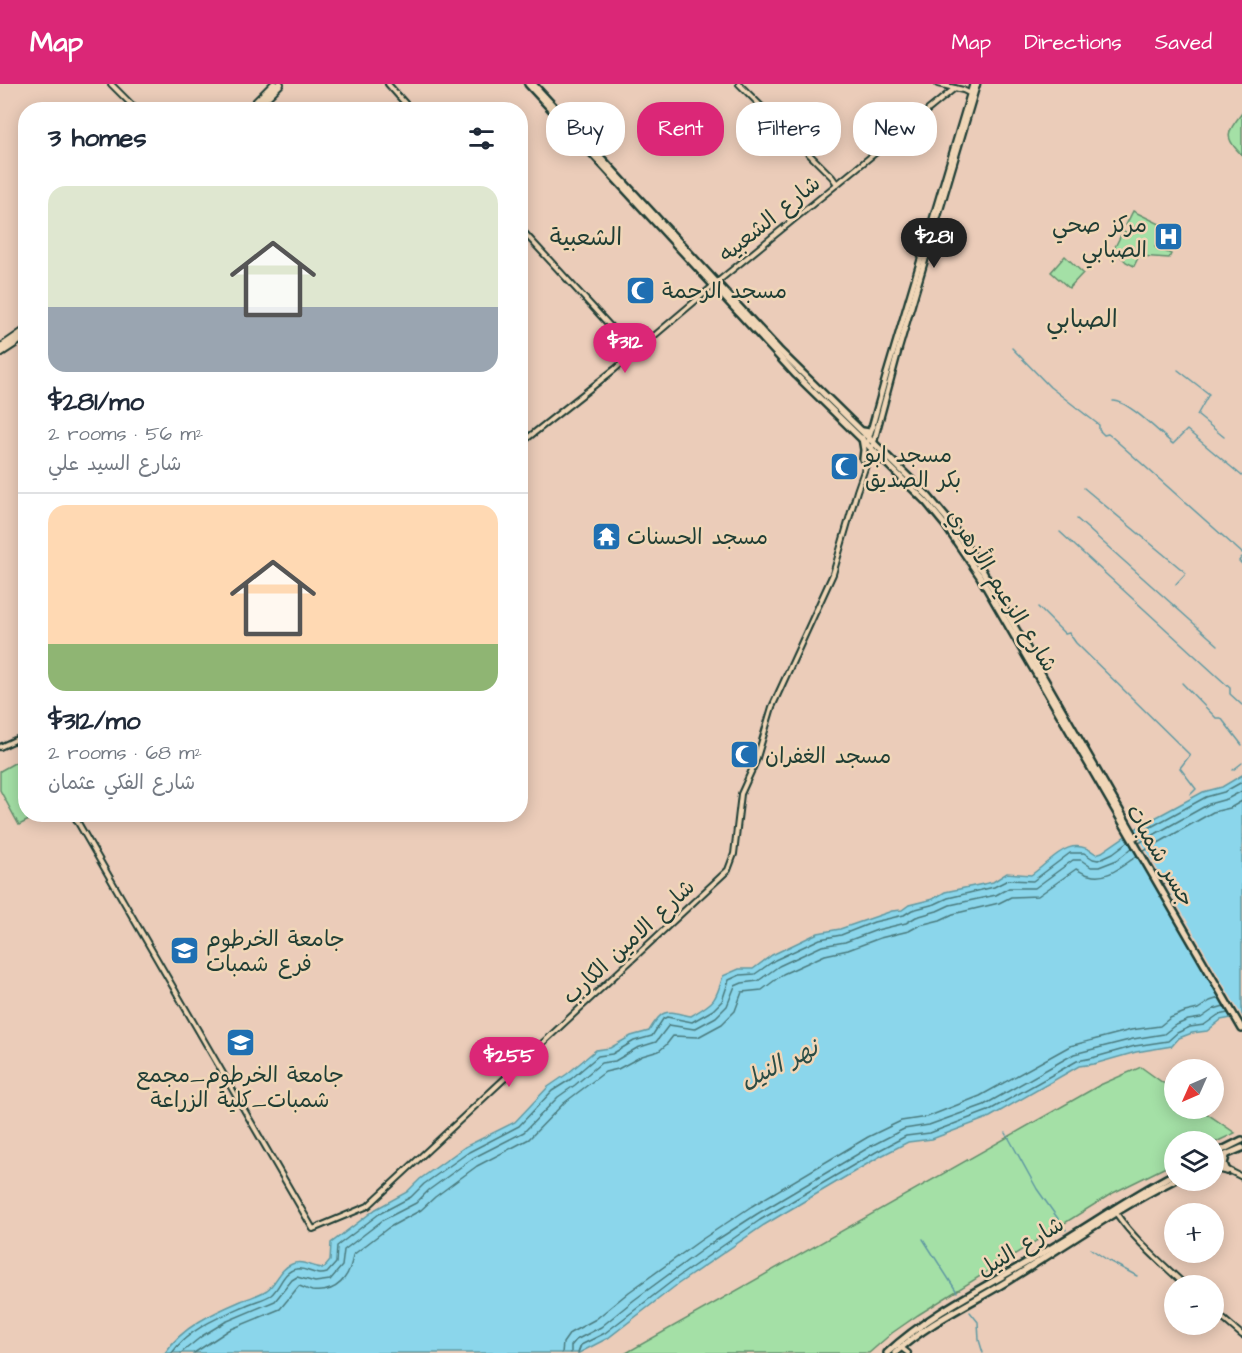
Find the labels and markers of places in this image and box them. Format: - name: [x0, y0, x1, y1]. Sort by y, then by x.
- place label: مركز صحي الصبابي: [1052, 210, 1147, 269]
- pin: $281: [898, 218, 970, 269]
- hospital icon: مركز صحي الصبابي: [1152, 221, 1184, 253]
- mosque icon: مسجد الرحمة: [625, 274, 657, 306]
- place label: مسجد الرحمة: [662, 276, 787, 307]
- pin: $312: [589, 323, 661, 374]
- place label: مسجد ابو بكر الصديق: [863, 440, 961, 496]
- mosque icon: مسجد ابو بكر الصديق: [828, 451, 860, 483]
- temple icon: مسجد الحسنات: [590, 520, 622, 552]
- place label: مسجد الحسنات: [627, 522, 768, 553]
- mosque icon: مسجد الغفران: [728, 739, 760, 771]
- place label: مسجد الغفران: [765, 741, 891, 772]
- place label: جامعة الخرطوم فرع شمبات: [206, 924, 345, 980]
- school or university icon: جامعة الخرطوم فرع شمبات: [169, 935, 201, 967]
- school or university icon: جامعة الخرطوم_مجمع شمبات_كلية الزراعة: [224, 1026, 256, 1058]
- pin: $255: [473, 1037, 545, 1088]
- place label: جامعة الخرطوم_مجمع شمبات_كلية الزراعة: [136, 1060, 344, 1116]

